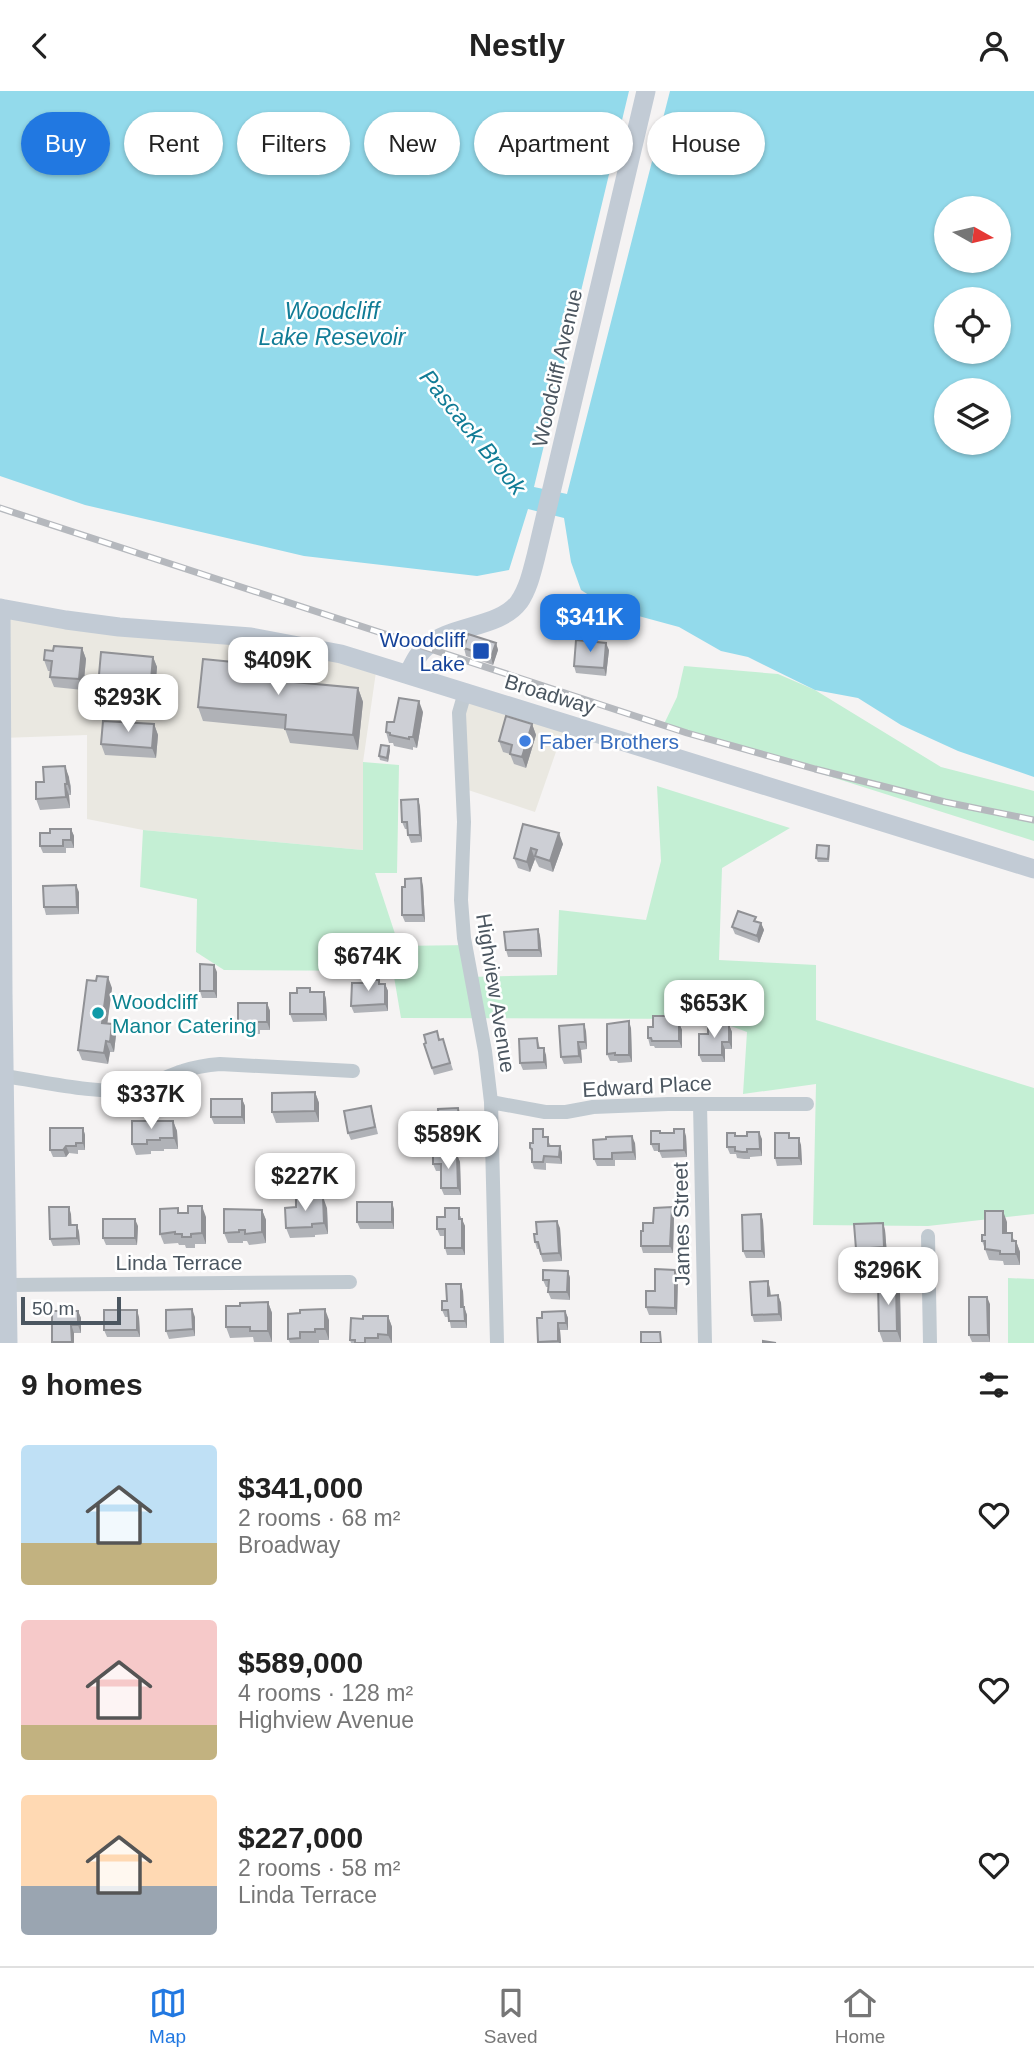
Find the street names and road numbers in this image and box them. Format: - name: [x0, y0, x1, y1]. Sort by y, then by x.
- street label: Woodcliff Avenue: [528, 287, 586, 449]
- street label: Broadway: [502, 669, 598, 719]
- street label: Highview Avenue: [472, 912, 520, 1074]
- street label: Edward Place: [582, 1071, 712, 1101]
- street label: James Street: [668, 1162, 694, 1286]
- street label: Linda Terrace: [116, 1251, 242, 1274]

